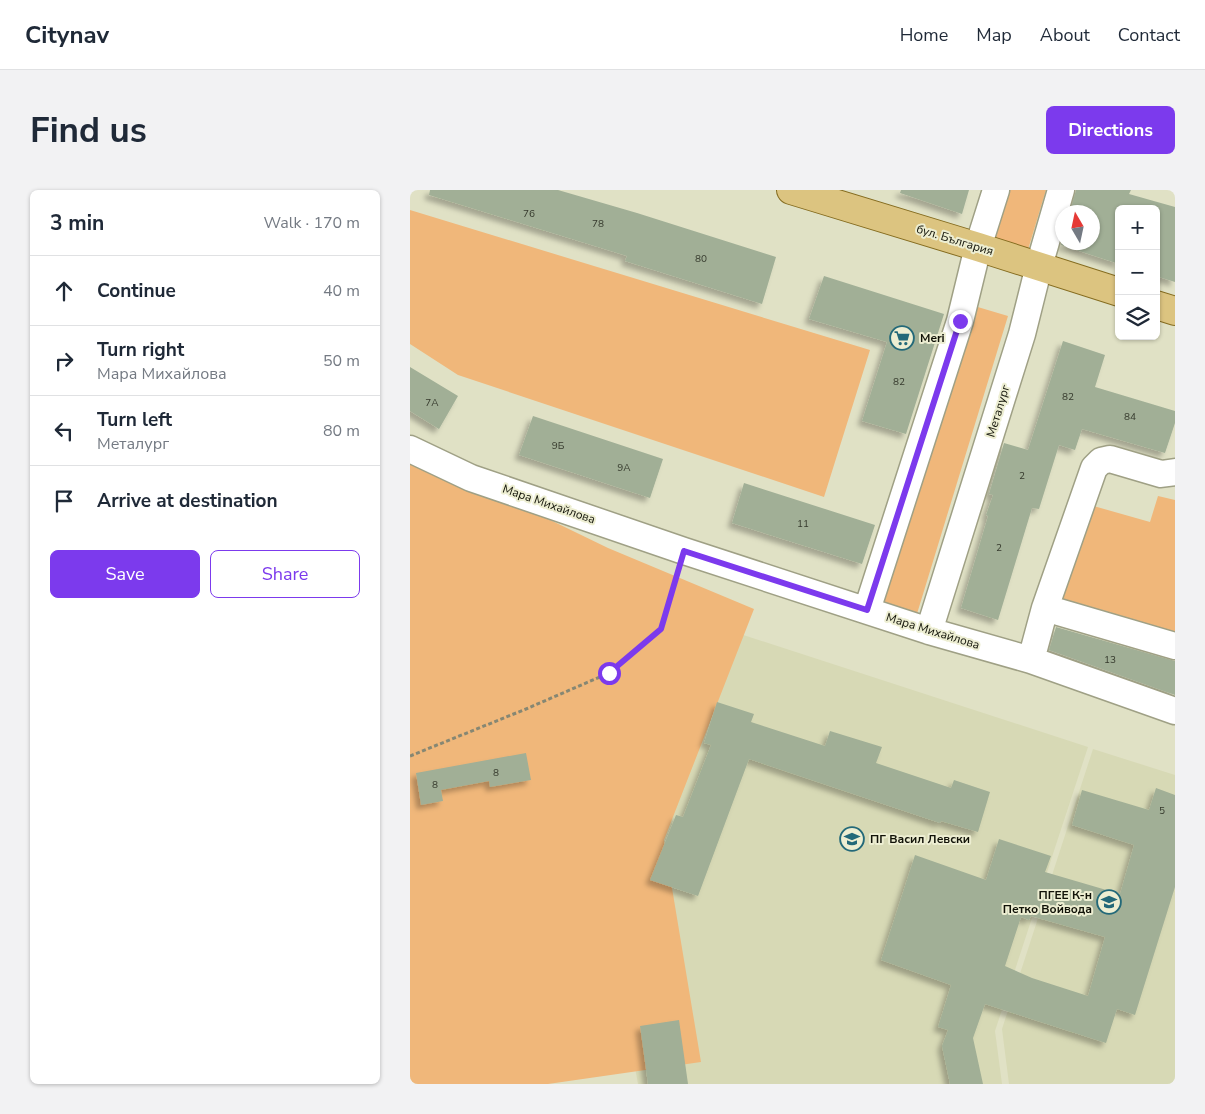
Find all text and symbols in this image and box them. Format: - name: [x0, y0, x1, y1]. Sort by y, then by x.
- text: Citynav: [25, 19, 109, 51]
- text: Home: [900, 23, 948, 47]
- text: Map: [976, 23, 1012, 47]
- text: About: [1040, 23, 1090, 47]
- text: Contact: [1118, 23, 1180, 47]
- button: Directions: [1046, 106, 1175, 154]
- text: Find us: [30, 107, 147, 154]
- north arrow: [1055, 205, 1100, 250]
- map controls: [1115, 205, 1160, 340]
- button: +: [1115, 205, 1160, 250]
- house number: 76: [523, 207, 535, 221]
- text: 3 min: [50, 209, 104, 237]
- text: Walk · 170 m: [264, 212, 360, 234]
- house number: 78: [592, 217, 604, 231]
- street label: бул. България: [914, 221, 996, 259]
- button: −: [1115, 250, 1160, 295]
- house number: 80: [695, 252, 707, 266]
- icon: ahead: [50, 277, 78, 305]
- text: Continue: [97, 278, 176, 304]
- text: 40 m: [323, 280, 360, 302]
- button: layers: [1115, 295, 1160, 340]
- route end: [949, 310, 972, 333]
- supermarket icon: Meri: [889, 325, 915, 351]
- place label: Meri: [920, 330, 945, 346]
- text: Turn right: [97, 337, 184, 363]
- icon: right: [50, 347, 78, 375]
- text: 50 m: [323, 350, 360, 372]
- text: Мара Михайлова: [97, 363, 227, 385]
- house number: 82: [893, 375, 905, 389]
- street label: Металург: [982, 382, 1014, 439]
- house number: 82: [1062, 390, 1074, 404]
- house number: 7А: [425, 396, 439, 410]
- text: Turn left: [97, 407, 172, 433]
- house number: 84: [1124, 410, 1136, 424]
- icon: left: [50, 417, 78, 445]
- text: 80 m: [323, 420, 360, 442]
- text: Металург: [97, 433, 169, 455]
- house number: 9Б: [552, 439, 565, 453]
- house number: 9А: [617, 461, 631, 475]
- house number: 2: [1019, 469, 1025, 483]
- street label: Мара Михайлова: [500, 481, 598, 527]
- icon: arrive: [50, 487, 78, 515]
- text: Arrive at destination: [97, 488, 278, 514]
- house number: 11: [797, 517, 809, 531]
- house number: 2: [996, 541, 1002, 555]
- button: Save: [50, 550, 200, 598]
- button: Share: [210, 550, 360, 598]
- street label: Мара Михайлова: [884, 609, 982, 653]
- house number: 13: [1104, 653, 1116, 667]
- route start: [598, 662, 621, 685]
- house number: 8: [493, 766, 499, 780]
- house number: 8: [432, 778, 438, 792]
- house number: 5: [1159, 804, 1165, 818]
- school or university icon: ПГ Васил Левски: [839, 826, 865, 852]
- place label: ПГ Васил Левски: [870, 831, 970, 847]
- place label: ПГЕЕ К-н Петко Войвода: [1003, 887, 1092, 917]
- school or university icon: ПГЕЕ К-н Петко Войвода: [1096, 889, 1122, 915]

